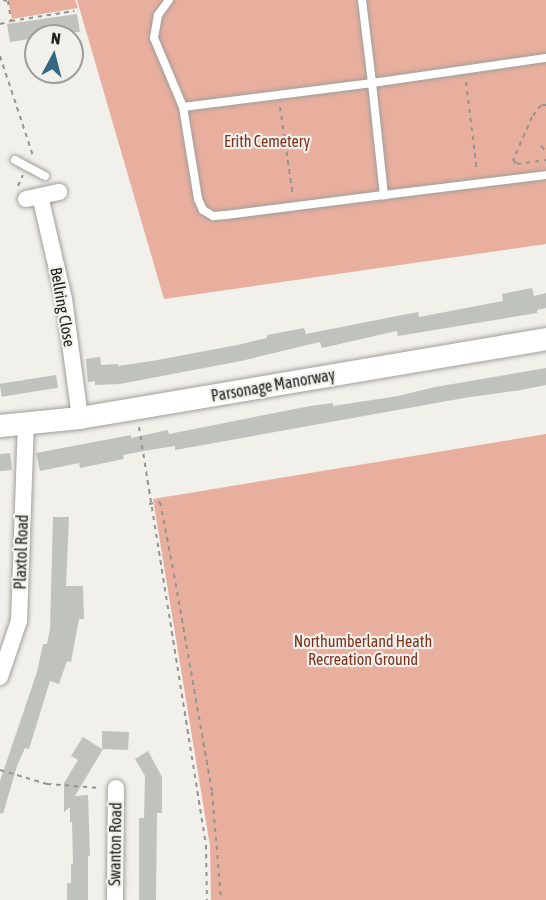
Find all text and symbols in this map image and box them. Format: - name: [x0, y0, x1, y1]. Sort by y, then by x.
- north arrow: [24, 24, 84, 84]
- text: N: [50, 29, 62, 48]
- park label: Erith Cemetery: [224, 131, 310, 151]
- street label: Bellring Close: [47, 266, 79, 348]
- street label: Parsonage Manorway: [209, 365, 337, 405]
- street label: Plaxtol Road: [10, 514, 32, 590]
- park label: Northumberland Heath Recreation Ground: [294, 631, 432, 669]
- street label: Swanton Road: [105, 802, 125, 886]

